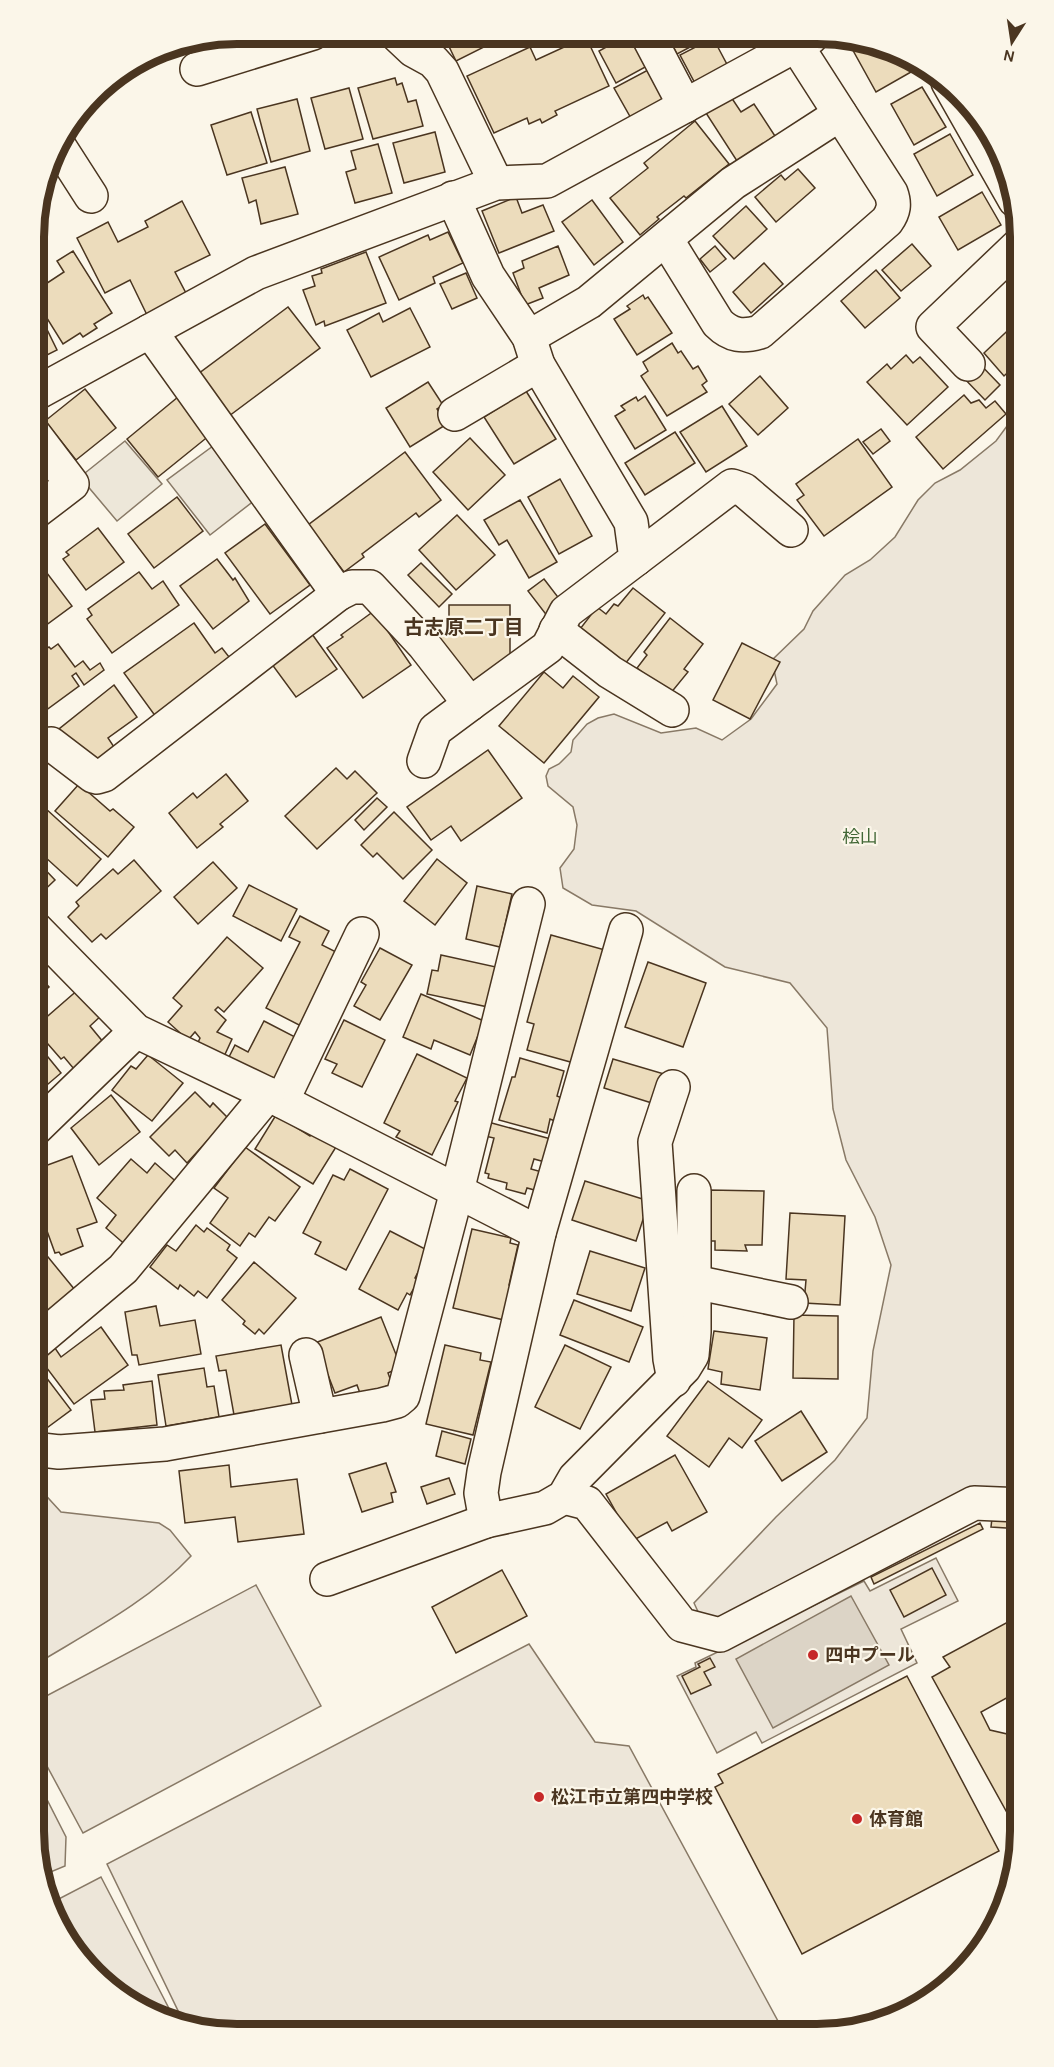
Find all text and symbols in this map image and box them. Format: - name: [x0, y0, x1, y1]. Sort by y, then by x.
- north arrow: [982, 12, 1042, 72]
- text: N: [1001, 46, 1017, 67]
- district label: 古志原二丁目: [404, 616, 524, 639]
- park label: 桧山: [842, 826, 878, 848]
- place label: 四中プール: [825, 1644, 915, 1666]
- marker: 四中プール: [806, 1648, 820, 1662]
- place label: 松江市立第四中学校: [551, 1786, 713, 1808]
- marker: 松江市立第四中学校: [532, 1790, 546, 1804]
- place label: 体育館: [869, 1808, 923, 1830]
- marker: 体育館: [850, 1812, 864, 1826]

